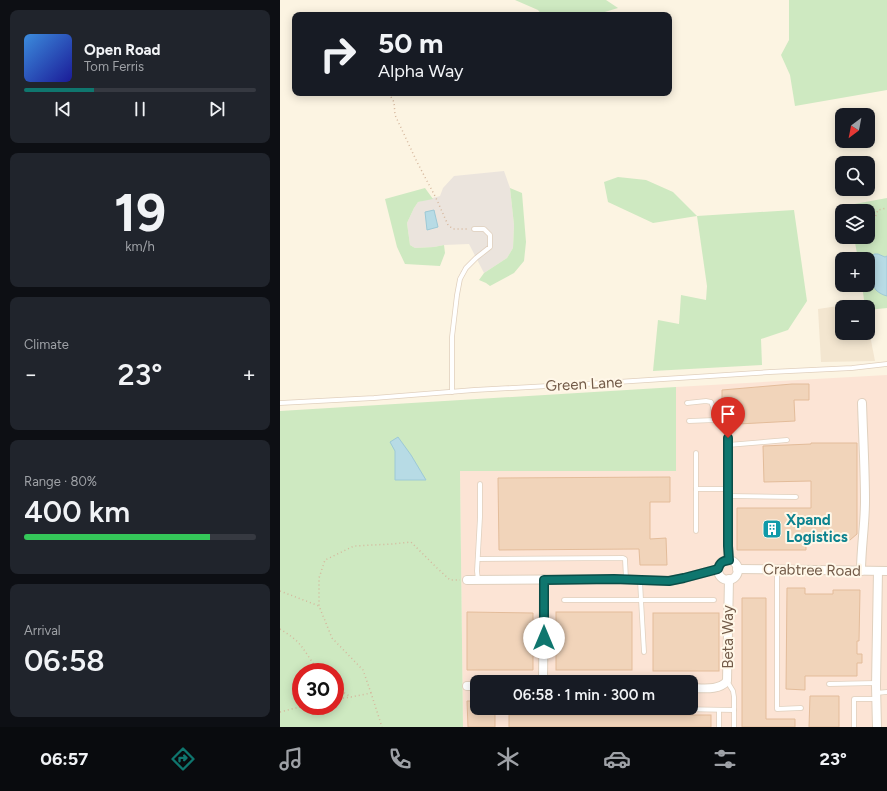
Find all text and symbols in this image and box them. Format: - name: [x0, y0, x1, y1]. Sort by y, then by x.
- text: 50 m: [378, 26, 444, 60]
- icon: right: [312, 28, 364, 80]
- text: Open Road: [84, 41, 161, 59]
- text: Tom Ferris: [84, 59, 144, 74]
- text: Alpha Way: [378, 60, 464, 82]
- icon: previous: [52, 98, 74, 120]
- icon: pause: [129, 98, 151, 120]
- icon: next: [206, 98, 228, 120]
- north arrow: [835, 108, 875, 148]
- map controls: [835, 108, 875, 340]
- button: search: [835, 156, 875, 196]
- text: 19: [114, 182, 166, 244]
- button: layers: [835, 204, 875, 244]
- text: km/h: [125, 239, 155, 254]
- button: +: [835, 252, 875, 292]
- button: −: [835, 300, 875, 340]
- text: Climate: [24, 337, 69, 352]
- text: 23°: [118, 356, 162, 393]
- text: −: [24, 361, 38, 388]
- text: +: [242, 361, 256, 388]
- street label: Green Lane: [545, 373, 623, 395]
- pin: [711, 397, 745, 438]
- icon: arrive: [717, 403, 739, 425]
- text: Range · 80%: [24, 474, 97, 489]
- text: 400 km: [24, 493, 130, 530]
- place label: Xpand Logistics: [786, 511, 848, 546]
- building icon: Xpand Logistics: [761, 518, 783, 540]
- street label: Crabtree Road: [763, 560, 861, 580]
- street label: Beta Way: [719, 605, 737, 669]
- position arrow: [523, 617, 565, 659]
- text: Arrival: [24, 623, 61, 638]
- text: 06:58: [24, 642, 105, 679]
- speed limit sign: 30: [292, 663, 344, 715]
- text: 06:58 · 1 min · 300 m: [513, 686, 655, 704]
- icon: directions: [169, 745, 197, 773]
- icon: music: [277, 745, 305, 773]
- icon: phone: [386, 745, 414, 773]
- icon: climate: [494, 745, 522, 773]
- icon: car: [603, 745, 631, 773]
- icon: filters: [711, 745, 739, 773]
- text: 06:57: [40, 748, 88, 770]
- text: 23°: [820, 748, 847, 770]

